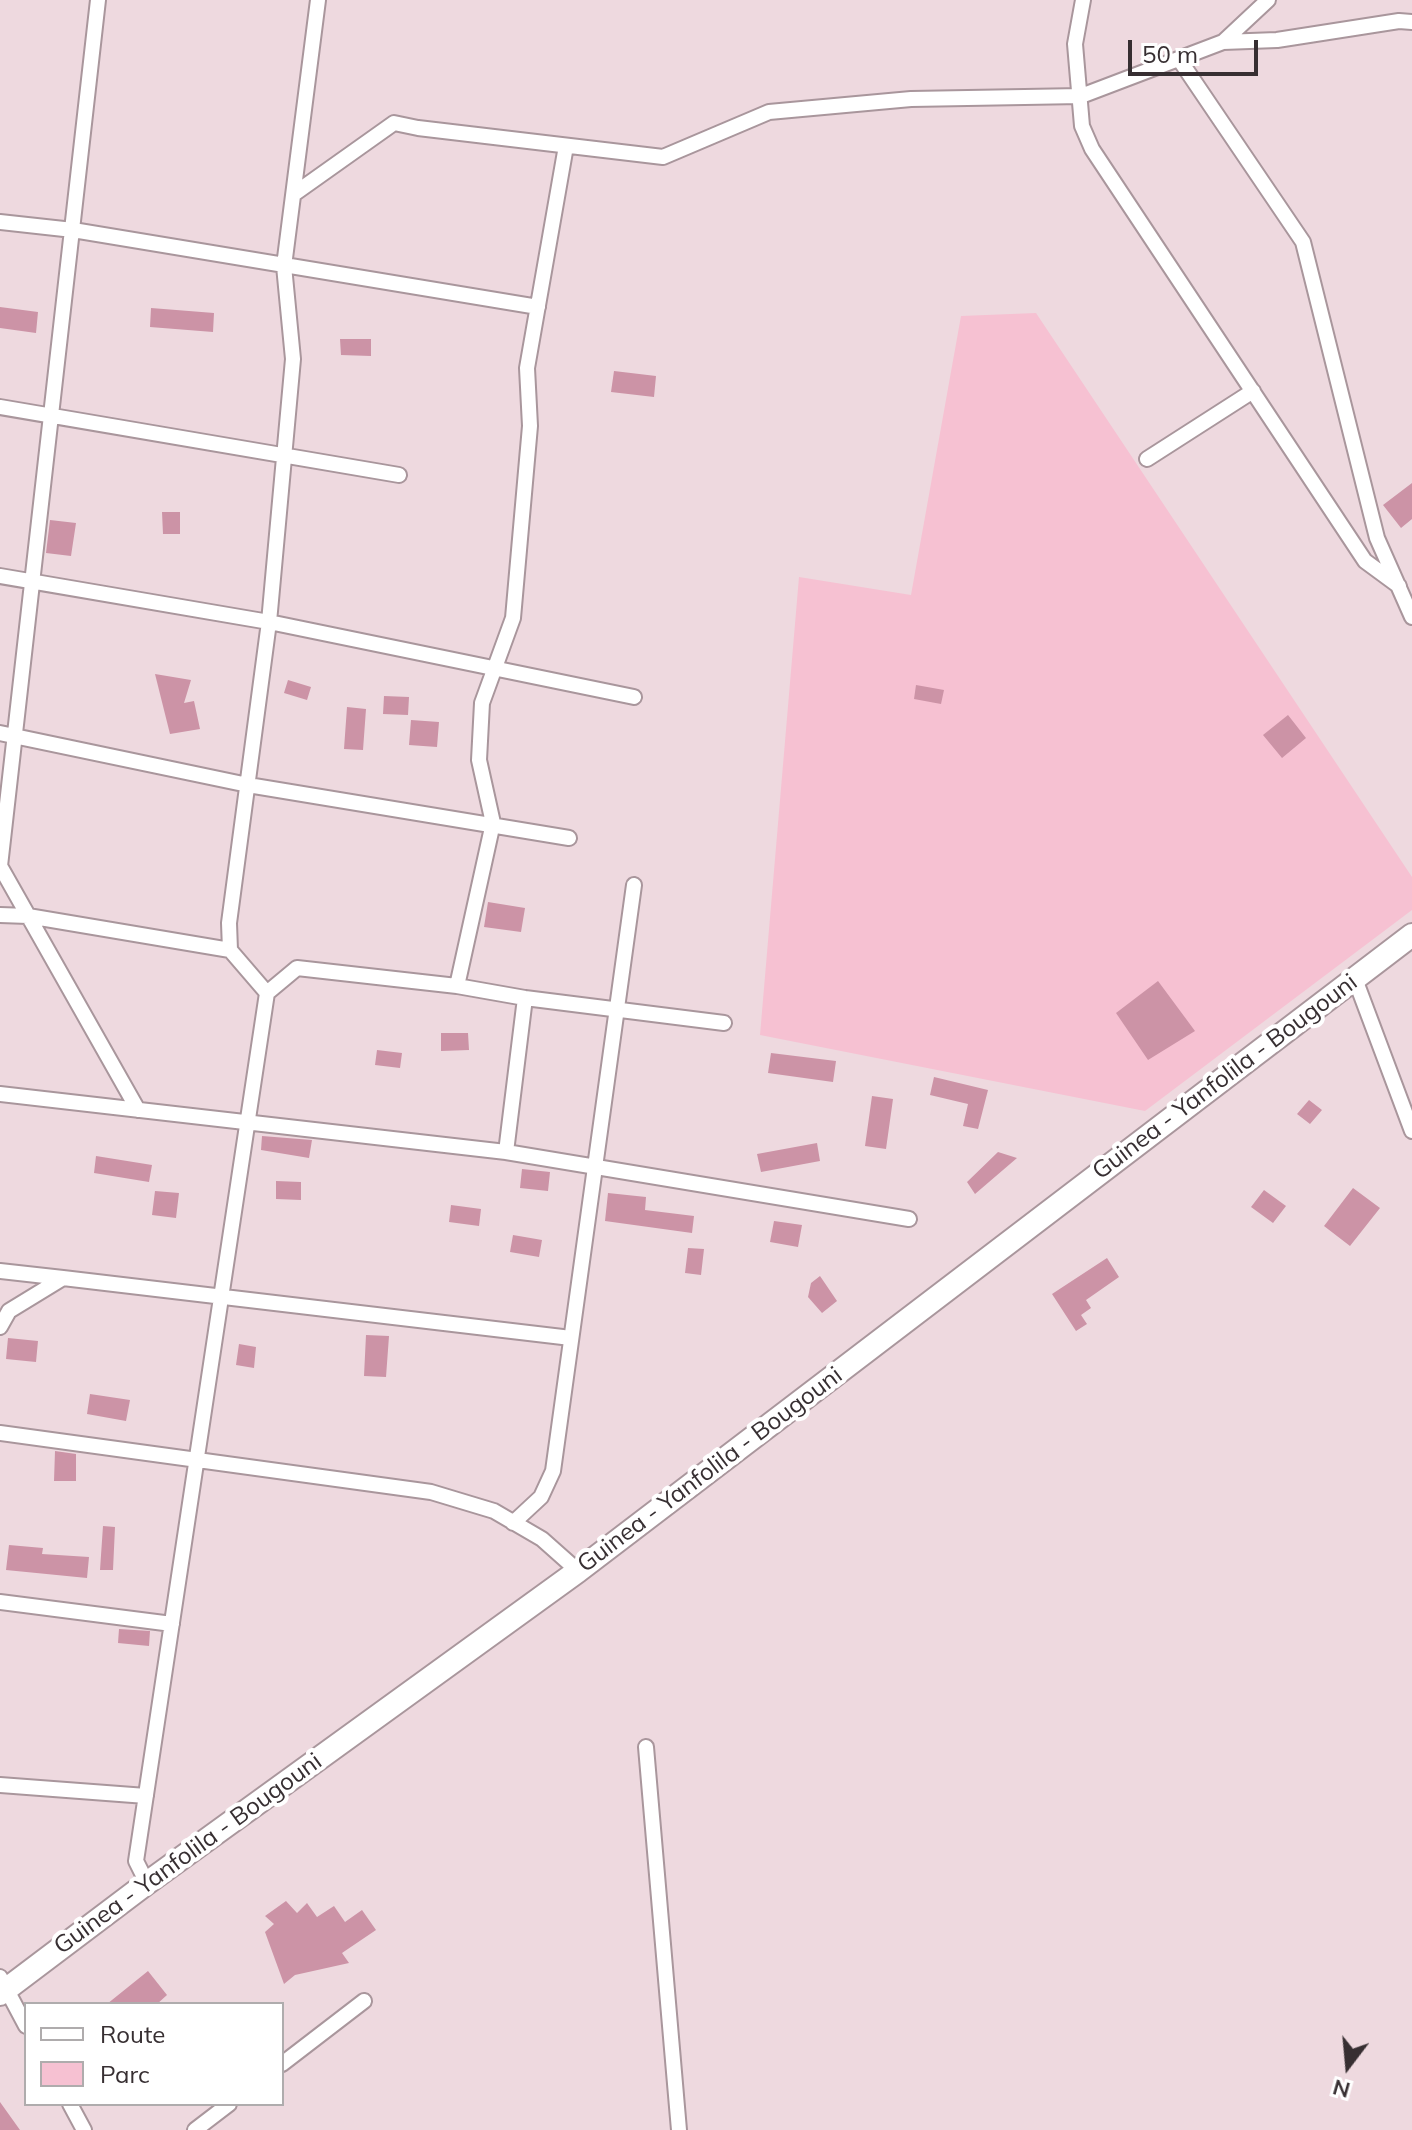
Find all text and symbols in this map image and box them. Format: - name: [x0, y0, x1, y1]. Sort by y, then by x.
- scale bar: [1132, 24, 1262, 74]
- text: 50 m: [1142, 39, 1198, 69]
- street label: Guinea - Yanfolila - Bougouni: [1087, 968, 1363, 1186]
- street label: Guinea - Yanfolila - Bougouni: [572, 1361, 848, 1579]
- street label: Guinea - Yanfolila - Bougouni: [48, 1747, 328, 1961]
- legend: [24, 2002, 284, 2106]
- text: Route: [100, 2019, 165, 2049]
- north arrow: [1308, 2026, 1388, 2106]
- text: Parc: [100, 2059, 150, 2089]
- text: N: [1330, 2073, 1353, 2105]

